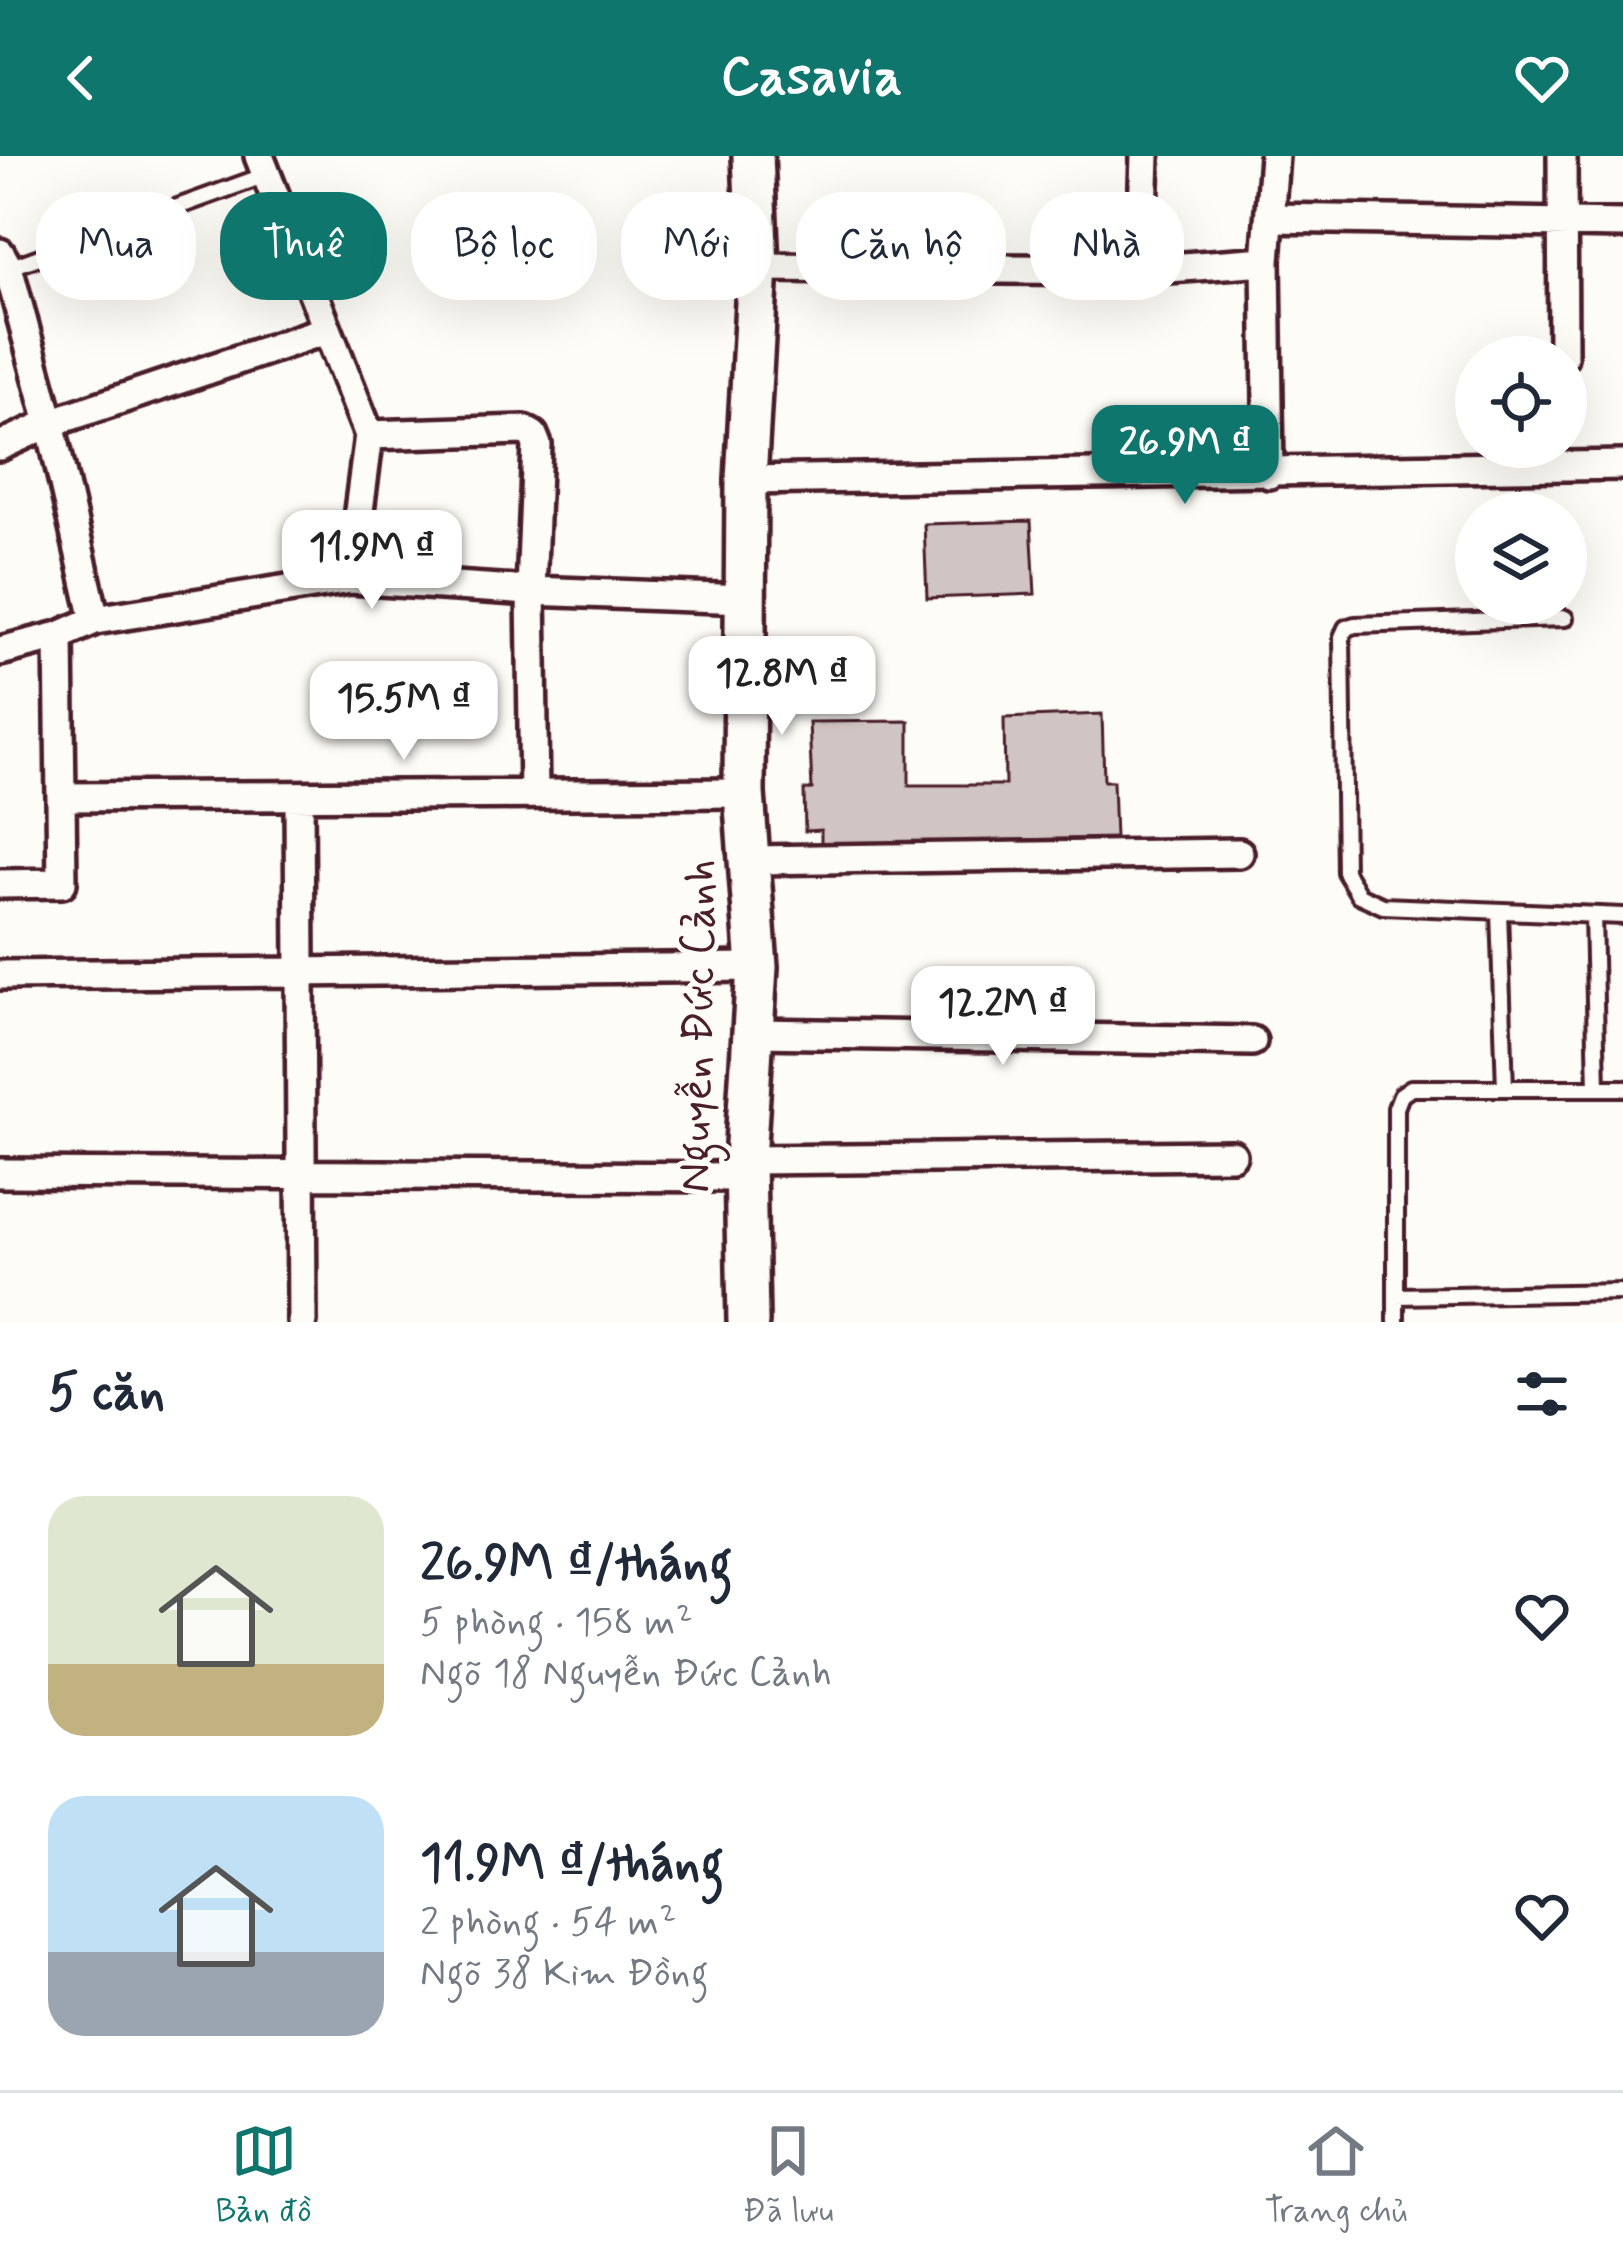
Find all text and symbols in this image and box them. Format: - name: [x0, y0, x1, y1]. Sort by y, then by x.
- text: Casavia: [721, 43, 902, 114]
- icon: back: [48, 45, 114, 111]
- icon: heart: [1509, 45, 1575, 111]
- chip: Mua: [36, 192, 196, 300]
- chip: Thuê: [220, 192, 387, 300]
- chip: Bộ lọc: [411, 192, 597, 300]
- chip: Mới: [621, 192, 772, 300]
- chip: Căn hộ: [796, 192, 1006, 300]
- chip: Nhà: [1030, 192, 1184, 300]
- map controls: [1455, 336, 1587, 624]
- button: locate: [1455, 336, 1587, 468]
- pin: 26.9M ₫: [1074, 405, 1296, 507]
- text: 26.9M ₫: [1119, 418, 1251, 469]
- button: layers: [1455, 492, 1587, 624]
- pin: 11.9M ₫: [261, 510, 483, 612]
- text: 11.9M ₫: [309, 523, 435, 574]
- pin: 12.8M ₫: [671, 636, 893, 738]
- text: 12.8M ₫: [716, 649, 848, 700]
- pin: 15.5M ₫: [293, 661, 515, 763]
- text: 15.5M ₫: [337, 674, 471, 725]
- street label: Nguyễn Đức Cảnh: [667, 859, 736, 1193]
- pin: 12.2M ₫: [892, 966, 1114, 1068]
- text: 12.2M ₫: [938, 979, 1068, 1030]
- text: 5 căn: [48, 1361, 165, 1427]
- icon: filters: [1509, 1361, 1575, 1427]
- text: 26.9M ₫/tháng: [420, 1532, 733, 1598]
- icon: home: [144, 1544, 288, 1688]
- icon: heart: [1509, 1583, 1575, 1649]
- text: 5 phòng · 158 m²: [420, 1598, 693, 1649]
- text: Ngõ 18 Nguyễn Đức Cảnh: [420, 1649, 832, 1700]
- text: 11.9M ₫/tháng: [420, 1832, 724, 1898]
- icon: home: [144, 1844, 288, 1988]
- icon: heart: [1509, 1883, 1575, 1949]
- text: 2 phòng · 54 m²: [420, 1898, 676, 1949]
- text: Ngõ 38 Kim Đồng: [420, 1949, 709, 2000]
- tab: Bản đồ: [215, 2118, 312, 2234]
- tab: Đã lưu: [743, 2118, 834, 2234]
- tab: Trang chủ: [1265, 2118, 1408, 2234]

